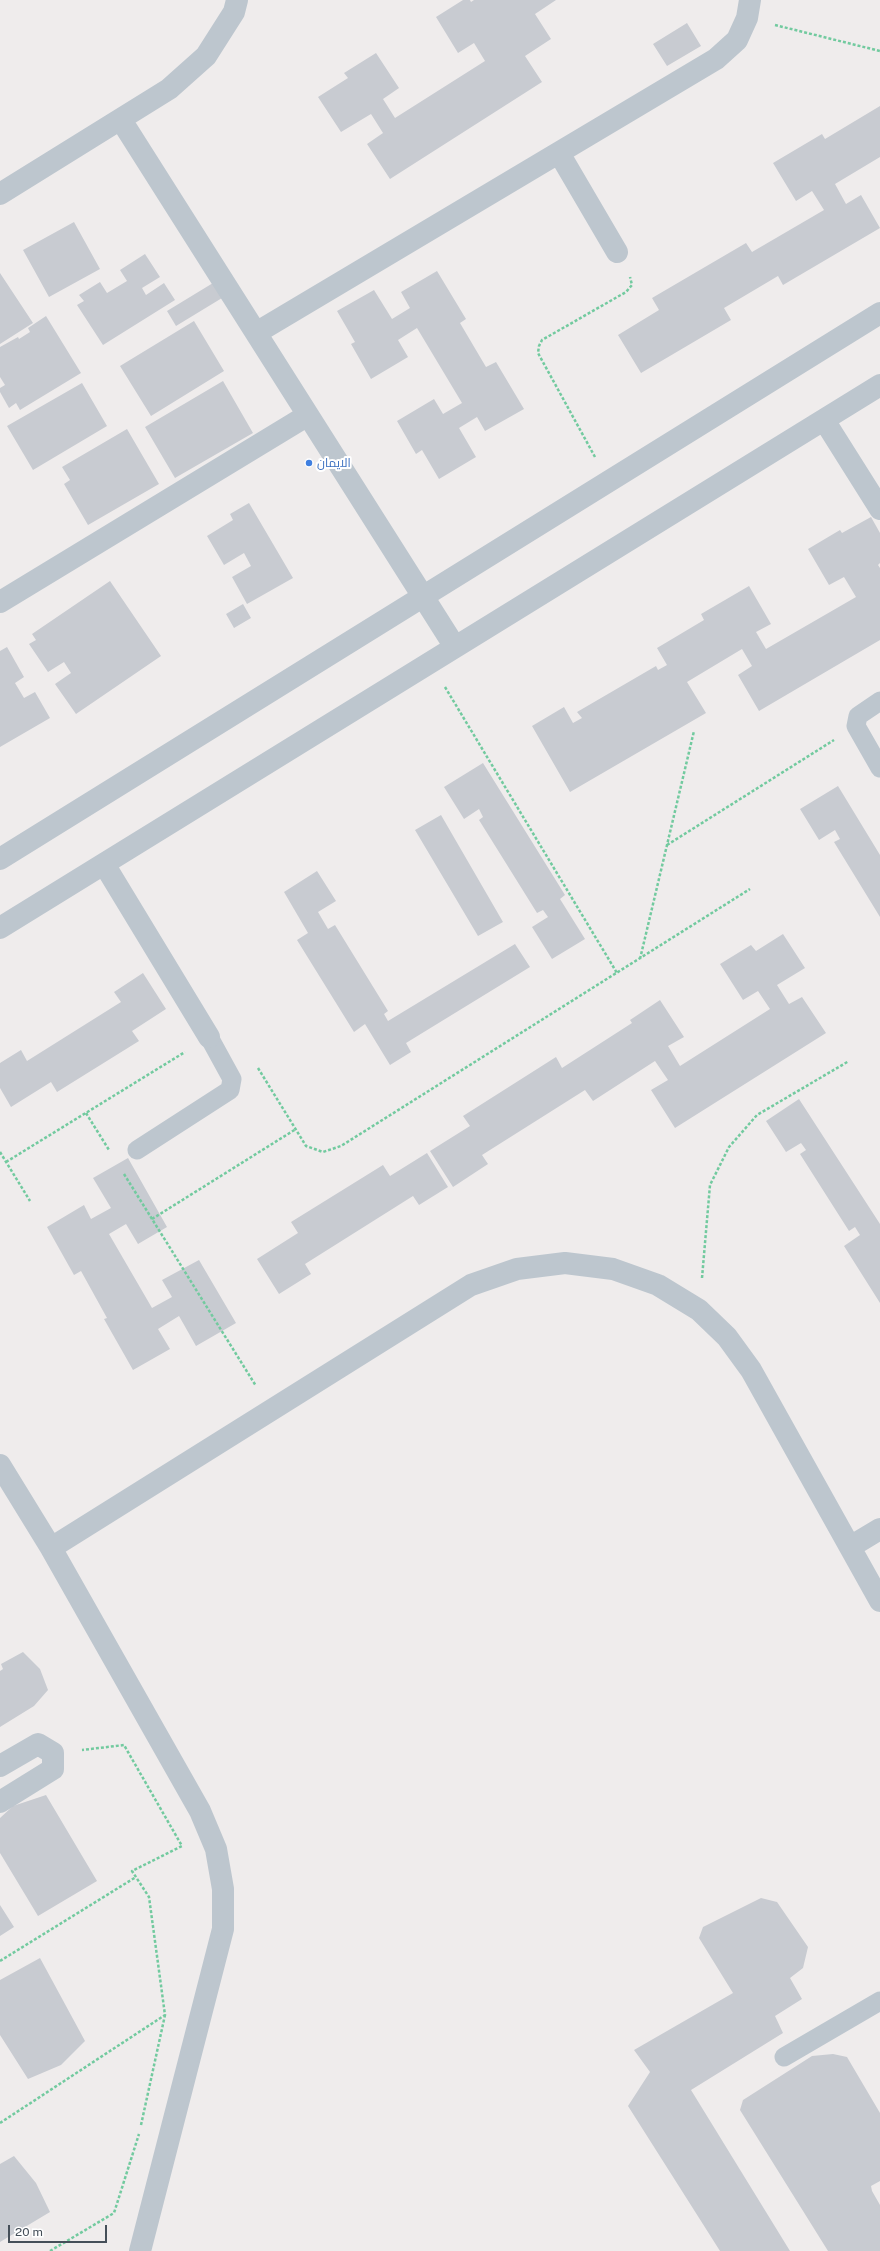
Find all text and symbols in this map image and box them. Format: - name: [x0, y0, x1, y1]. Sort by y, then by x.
- place label: الايمان: [317, 456, 351, 470]
- marker: الايمان: [304, 458, 314, 468]
- scale bar: [10, 2217, 109, 2243]
- text: 20 m: [15, 2225, 43, 2239]

